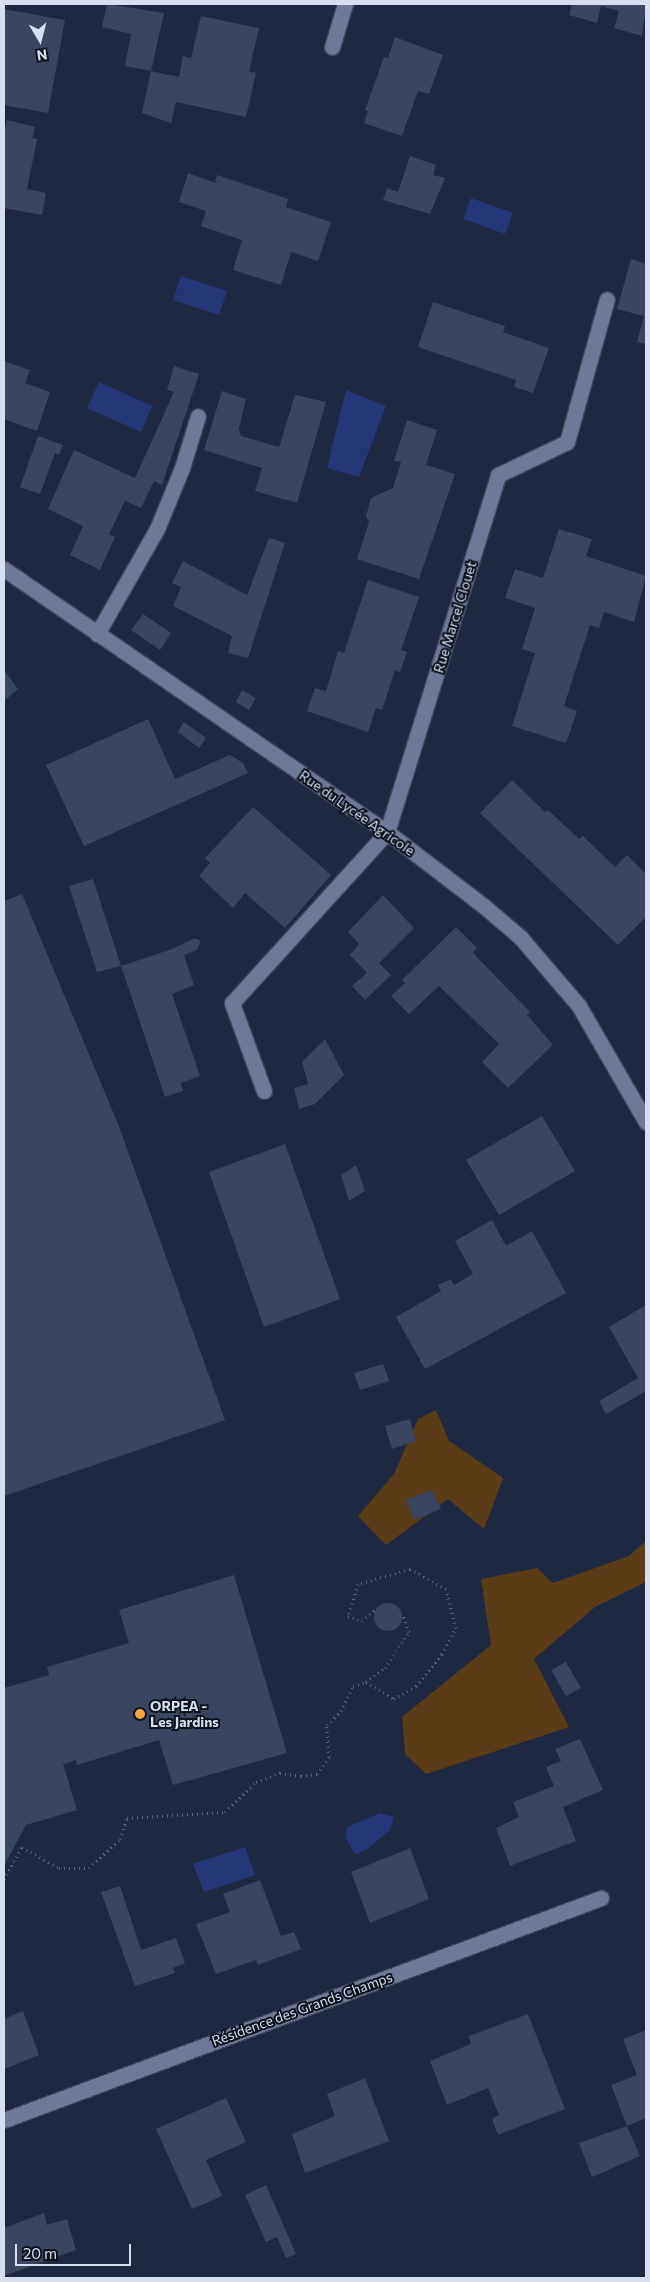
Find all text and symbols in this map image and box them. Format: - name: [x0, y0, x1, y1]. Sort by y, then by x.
- north arrow: [15, 15, 65, 65]
- text: N: [36, 46, 49, 64]
- street label: Rue Marcel Clouet: [430, 559, 480, 675]
- street label: Rue du Lycée Agricole: [296, 767, 418, 859]
- place label: ORPEA - Les Jardins: [150, 1698, 219, 1730]
- marker: ORPEA - Les Jardins: [134, 1708, 146, 1720]
- street label: Résidence des Grands Champs: [209, 1968, 395, 2050]
- scale bar: [18, 2234, 134, 2266]
- text: 20 m: [23, 2244, 57, 2262]

